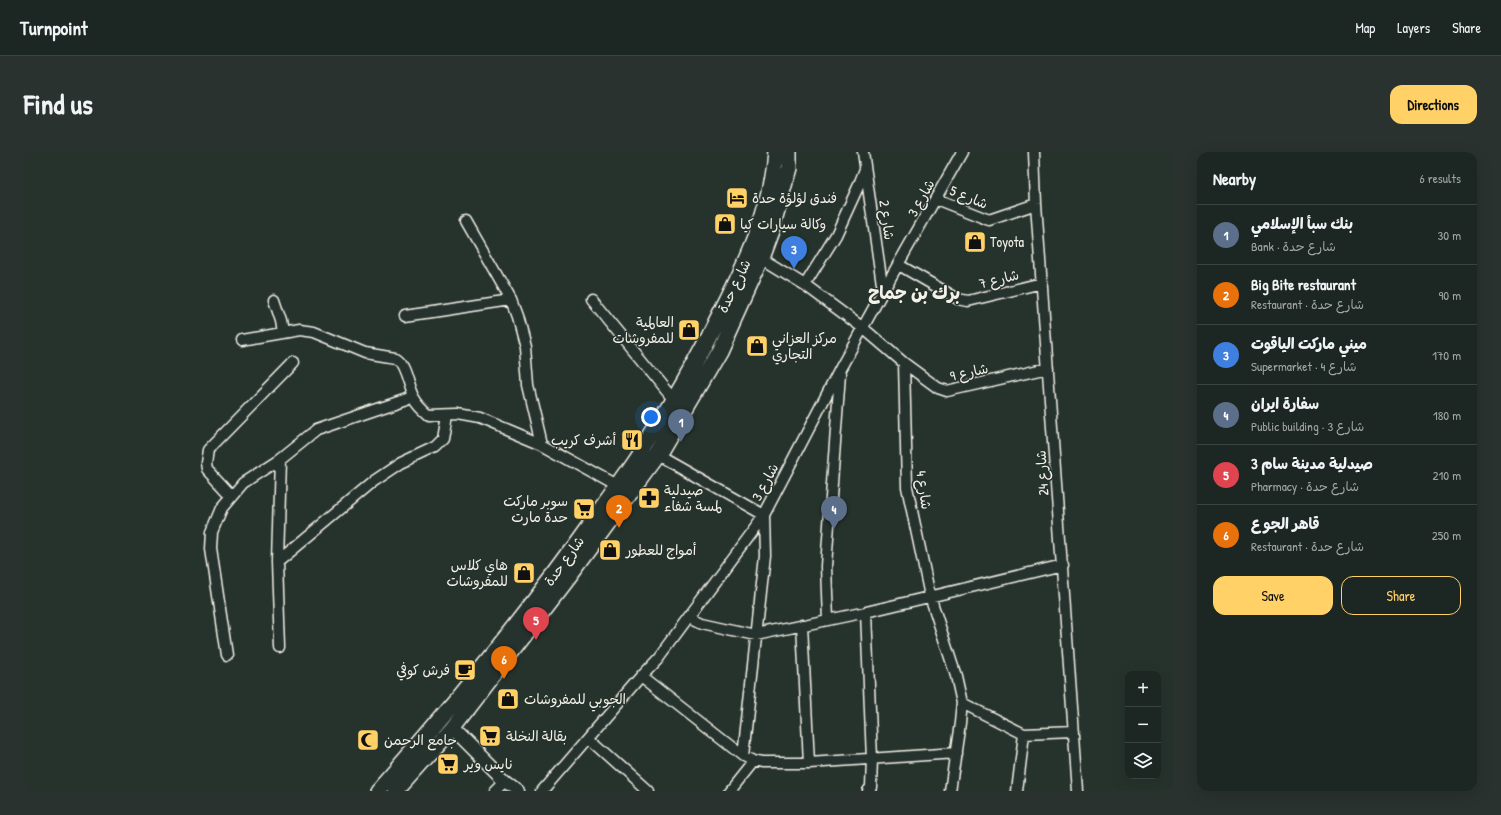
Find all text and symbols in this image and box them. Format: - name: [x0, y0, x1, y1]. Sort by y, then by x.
- text: Turnpoint: [20, 15, 88, 41]
- text: Map: [1355, 18, 1375, 37]
- text: Layers: [1397, 18, 1430, 37]
- text: Share: [1452, 18, 1481, 37]
- text: Find us: [24, 85, 93, 123]
- button: Directions: [1390, 85, 1477, 124]
- text: Nearby: [1213, 167, 1256, 190]
- text: 6 results: [1420, 169, 1461, 187]
- street label: شارع 3: [903, 176, 939, 220]
- street label: شارع 5: [947, 180, 991, 214]
- hotel icon: فندق لؤلؤة حدة: [724, 185, 750, 211]
- place label: فندق لؤلؤة حدة: [752, 188, 837, 207]
- street label: شارع 2: [874, 199, 900, 241]
- shop icon: وكالة سيارات كيا: [712, 211, 738, 237]
- text: بنك سبأ الإسلامي: [1251, 213, 1353, 234]
- place label: وكالة سيارات كيا: [740, 214, 826, 233]
- text: 1: [1224, 226, 1228, 244]
- text: 30 m: [1438, 226, 1461, 244]
- shop icon: Toyota: [962, 229, 988, 255]
- place label: Toyota: [990, 232, 1025, 252]
- pin: 3: [781, 236, 807, 269]
- text: Bank · شارع حدة: [1251, 237, 1336, 255]
- street label: شارع حدة: [712, 256, 756, 316]
- street label: شارع 7: [977, 264, 1021, 294]
- text: Big Bite restaurant: [1251, 274, 1356, 295]
- district label: برك بن جماح: [868, 280, 960, 305]
- text: 2: [1223, 286, 1229, 304]
- text: 90 m: [1439, 286, 1461, 304]
- text: Restaurant · شارع حدة: [1251, 295, 1364, 313]
- place label: العالمية للمفروشات: [612, 312, 674, 347]
- shop icon: العالمية للمفروشات: [676, 317, 702, 343]
- place label: مركز العزاني التجاري: [772, 328, 837, 365]
- shop icon: مركز العزاني التجاري: [744, 333, 770, 359]
- text: ميني ماركت الياقوت: [1251, 333, 1367, 354]
- text: 3: [1223, 346, 1229, 364]
- text: 170 m: [1432, 346, 1461, 364]
- text: Supermarket · شارع 4: [1251, 357, 1356, 375]
- street label: شارع 9: [948, 358, 990, 386]
- text: سفارة ايران: [1251, 393, 1319, 414]
- text: 4: [1224, 406, 1228, 424]
- text: 180 m: [1433, 406, 1461, 424]
- your location: [641, 407, 661, 427]
- pin: 1: [668, 409, 694, 442]
- text: Public building · شارع 3: [1251, 417, 1364, 435]
- restaurant icon: أشرف كريب: [619, 427, 645, 453]
- place label: أشرف كريب: [551, 430, 617, 449]
- street label: شارع 24: [1030, 450, 1054, 496]
- text: صيدلية مدينة سام 3: [1251, 453, 1373, 474]
- street label: شارع 3: [747, 460, 783, 504]
- text: 5: [1223, 466, 1229, 484]
- text: 210 m: [1433, 466, 1461, 484]
- street label: شارع 4: [911, 469, 937, 511]
- text: Pharmacy · شارع حدة: [1251, 477, 1359, 495]
- place label: صيدلية لمسة شفاء: [664, 480, 722, 515]
- pharmacy icon: صيدلية لمسة شفاء: [636, 485, 662, 511]
- place label: سوبر ماركت حدة مارت: [503, 491, 568, 526]
- pin: 2: [606, 495, 632, 528]
- supermarket icon: سوبر ماركت حدة مارت: [571, 496, 597, 522]
- pin: 4: [821, 496, 847, 529]
- text: قاهر الجوع: [1251, 513, 1320, 534]
- text: 6: [1223, 526, 1229, 544]
- text: 250 m: [1432, 526, 1461, 544]
- street label: شارع حدة: [539, 532, 589, 590]
- shop icon: أمواج للعطور: [597, 537, 623, 563]
- text: Restaurant · شارع حدة: [1251, 537, 1364, 555]
- place label: أمواج للعطور: [625, 540, 697, 560]
- place label: هاي كلاس للمفروشات: [446, 555, 508, 590]
- shop icon: هاي كلاس للمفروشات: [511, 560, 537, 586]
- button: Save: [1213, 576, 1333, 615]
- button: Share: [1341, 576, 1461, 615]
- pin: 5: [523, 607, 549, 640]
- pin: 6: [491, 646, 517, 679]
- cafe icon: فرش كوفي: [452, 657, 478, 683]
- place label: فرش كوفي: [396, 660, 450, 681]
- map controls: [1125, 671, 1161, 779]
- button: +: [1125, 671, 1161, 707]
- shop icon: الجوبي للمفروشات: [495, 686, 521, 712]
- place label: الجوبي للمفروشات: [524, 689, 626, 712]
- button: −: [1125, 707, 1161, 743]
- supermarket icon: بقالة النخلة: [477, 723, 503, 749]
- place label: بقالة النخلة: [506, 726, 567, 745]
- mosque icon: جامع الرحمن: [355, 727, 381, 753]
- place label: جامع الرحمن: [384, 730, 457, 751]
- button: layers: [1125, 743, 1161, 779]
- supermarket icon: نايس وير: [435, 751, 461, 777]
- place label: نايس وير: [463, 754, 513, 773]

